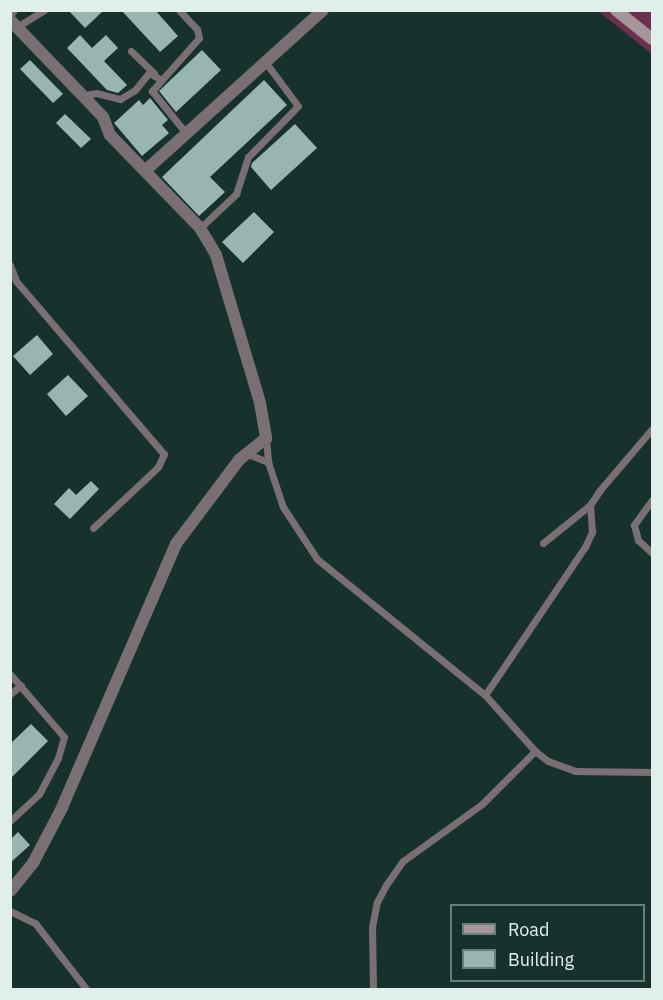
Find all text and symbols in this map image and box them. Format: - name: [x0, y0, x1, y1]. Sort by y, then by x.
- legend: [450, 904, 645, 982]
- text: Road: [508, 918, 549, 941]
- text: Building: [508, 948, 574, 971]

